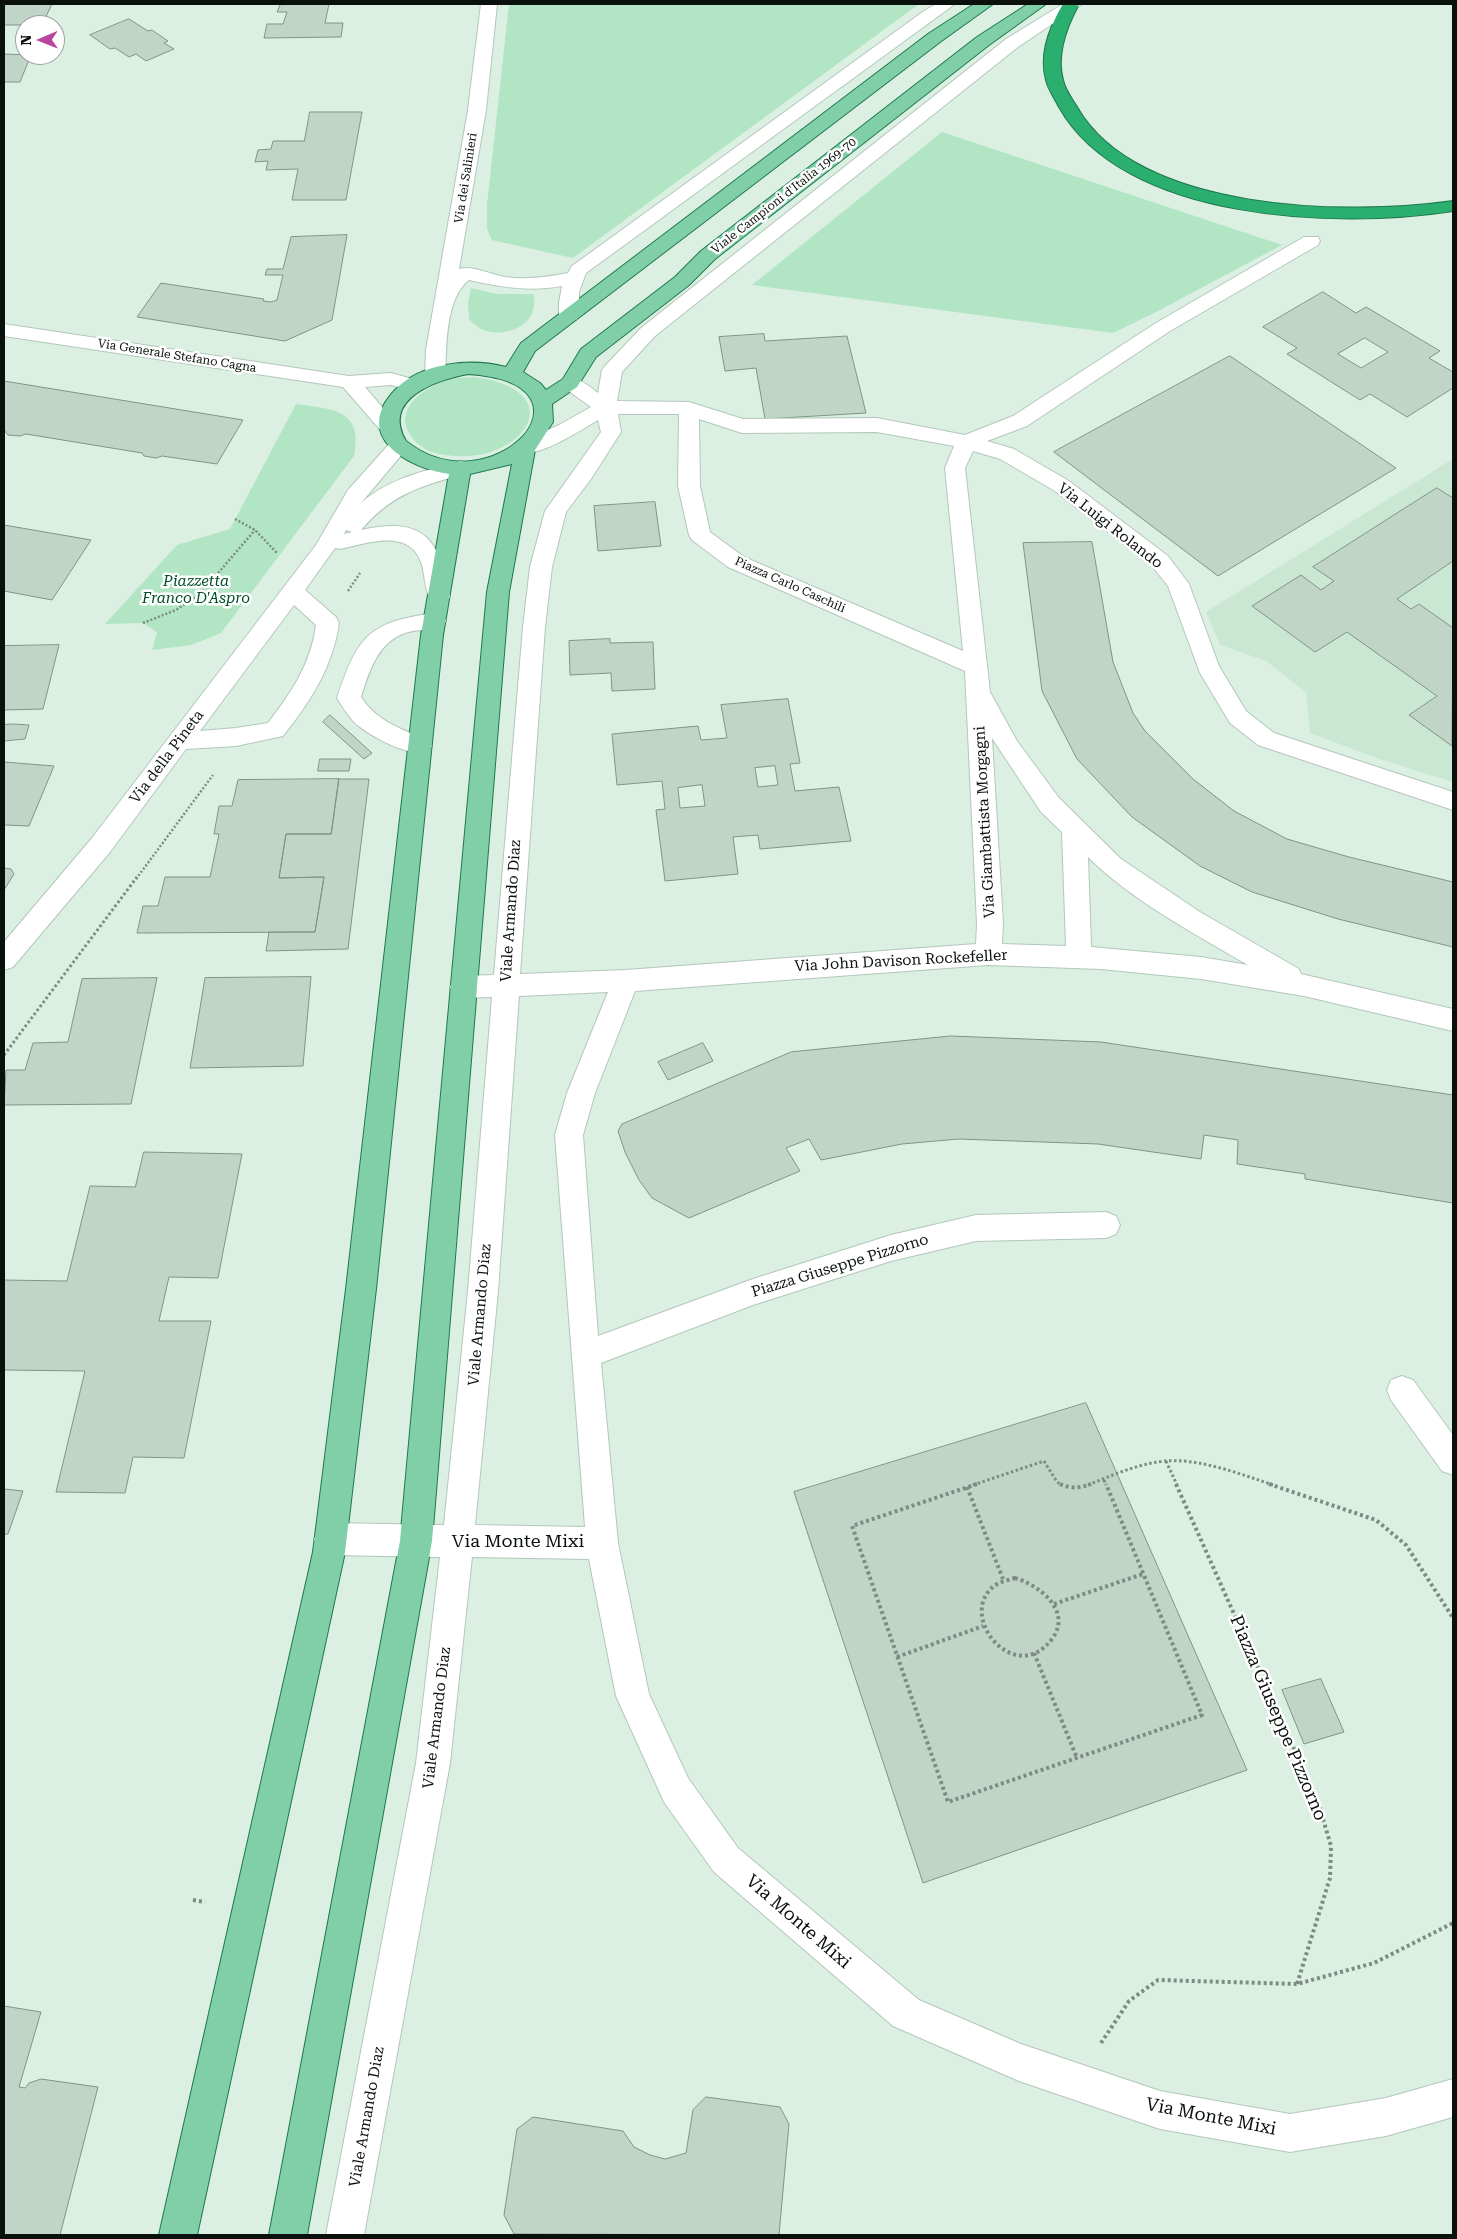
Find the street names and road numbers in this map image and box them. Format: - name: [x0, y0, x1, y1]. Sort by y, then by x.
- street label: Via dei Salinieri: [452, 132, 480, 224]
- street label: Viale Campioni d'Italia 1969-70: [709, 135, 859, 257]
- street label: Via Generale Stefano Cagna: [97, 336, 257, 376]
- street label: Via Luigi Rolando: [1054, 479, 1166, 573]
- street label: Piazza Carlo Caschili: [732, 554, 848, 616]
- street label: Via della Pineta: [126, 707, 208, 807]
- street label: Via Giambattista Morgagni: [971, 726, 999, 918]
- street label: Viale Armando Diaz: [497, 839, 525, 983]
- street label: Via John Davison Rockefeller: [794, 946, 1008, 976]
- street label: Piazza Giuseppe Pizzorno: [749, 1230, 931, 1302]
- street label: Viale Armando Diaz: [465, 1243, 495, 1387]
- street label: Via Monte Mixi: [452, 1531, 584, 1553]
- street label: Piazza Giuseppe Pizzorno: [1225, 1612, 1331, 1824]
- street label: Viale Armando Diaz: [419, 1646, 455, 1790]
- street label: Via Monte Mixi: [741, 1870, 855, 1974]
- street label: Viale Armando Diaz: [346, 2045, 388, 2189]
- street label: Via Monte Mixi: [1144, 2094, 1278, 2140]

